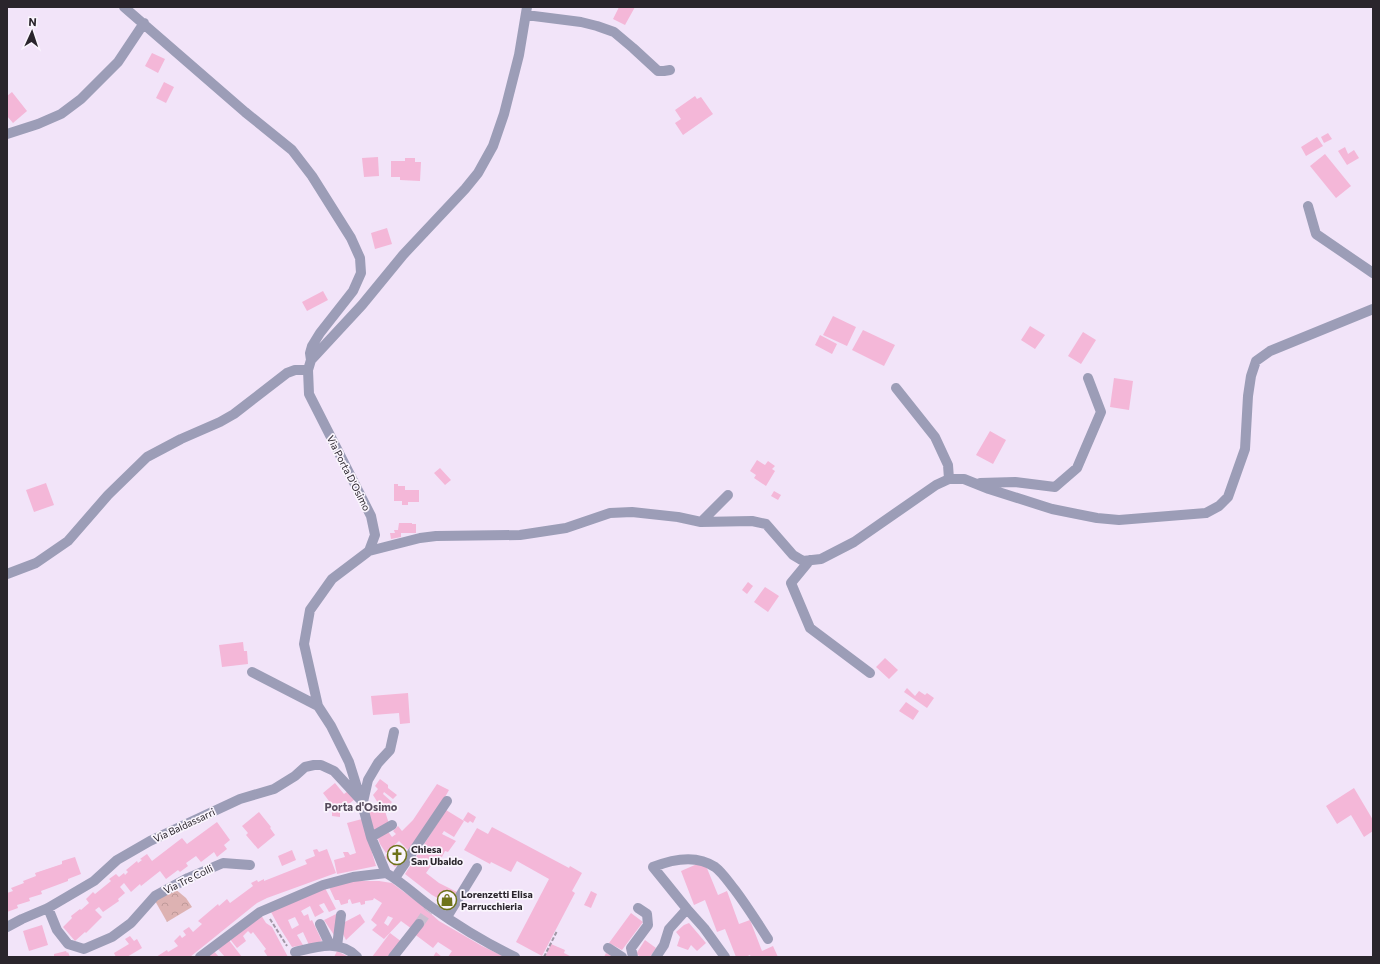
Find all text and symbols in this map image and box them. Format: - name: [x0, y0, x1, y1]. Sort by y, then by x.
- north arrow: [12, 12, 52, 52]
- text: N: [28, 15, 37, 28]
- street label: Via Porta D'Osimo: [325, 433, 373, 513]
- district label: Porta d'Osimo: [325, 800, 398, 813]
- street label: Via Baldassarri: [151, 805, 217, 845]
- place label: Chiesa San Ubaldo: [411, 843, 463, 867]
- church icon: Chiesa San Ubaldo: [386, 844, 408, 866]
- street label: Via Tre Colli: [161, 862, 215, 896]
- place label: Lorenzetti Elisa Parrucchieria: [461, 888, 533, 912]
- shop icon: Lorenzetti Elisa Parrucchieria: [436, 889, 458, 911]

